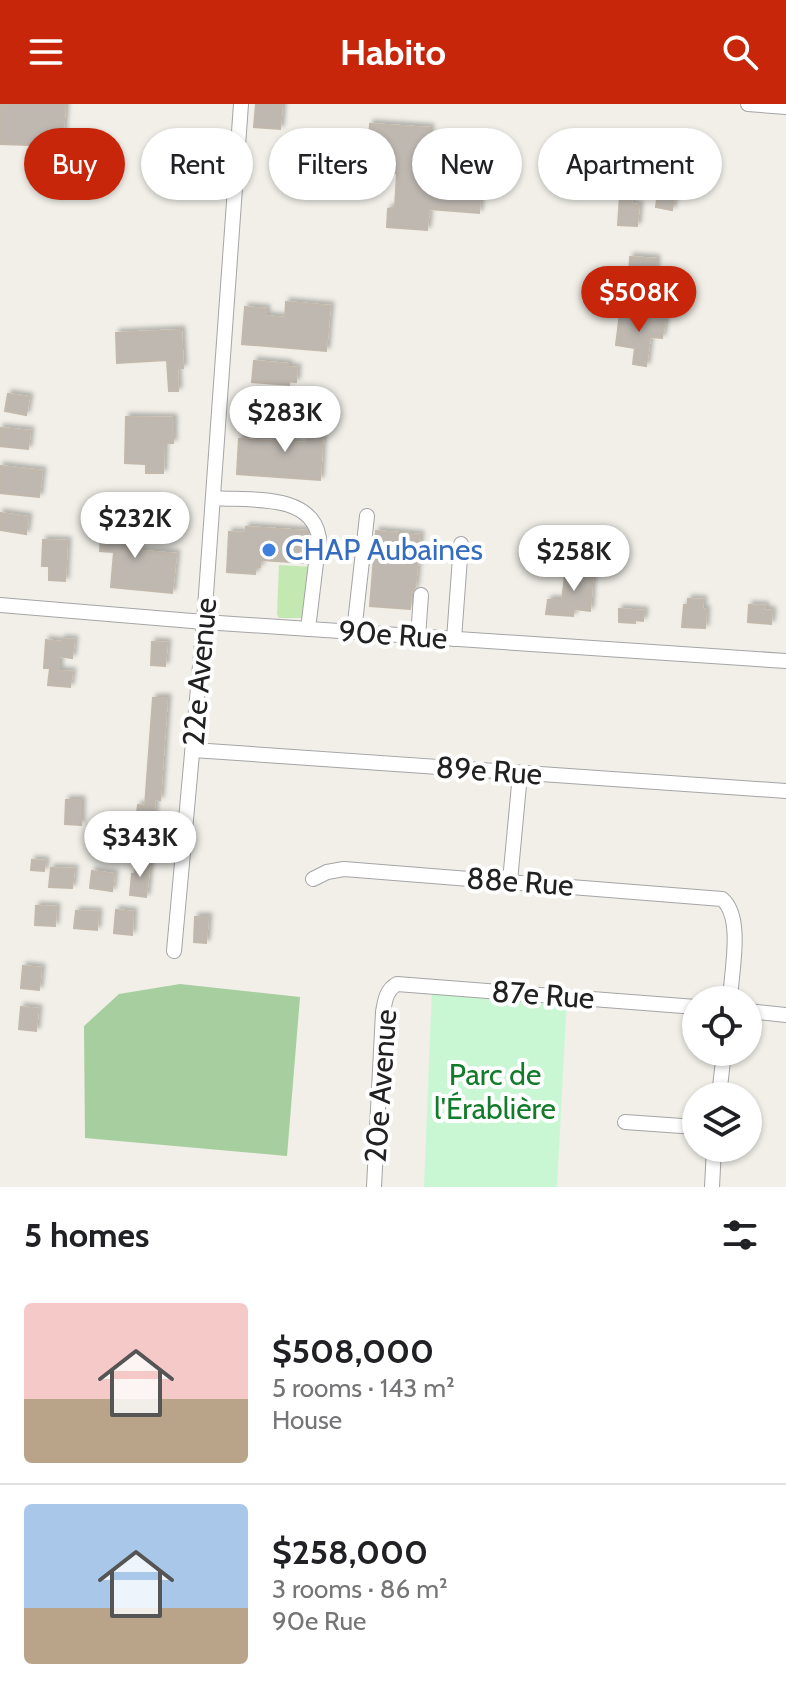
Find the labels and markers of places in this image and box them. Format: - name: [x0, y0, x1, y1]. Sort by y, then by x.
- pin: $508K: [583, 266, 695, 334]
- pin: $283K: [229, 386, 341, 454]
- pin: $232K: [79, 492, 191, 560]
- pin: $258K: [518, 525, 630, 593]
- place label: CHAP Aubaines: [285, 531, 483, 568]
- marker: CHAP Aubaines: [260, 541, 278, 559]
- pin: $343K: [84, 811, 196, 879]

